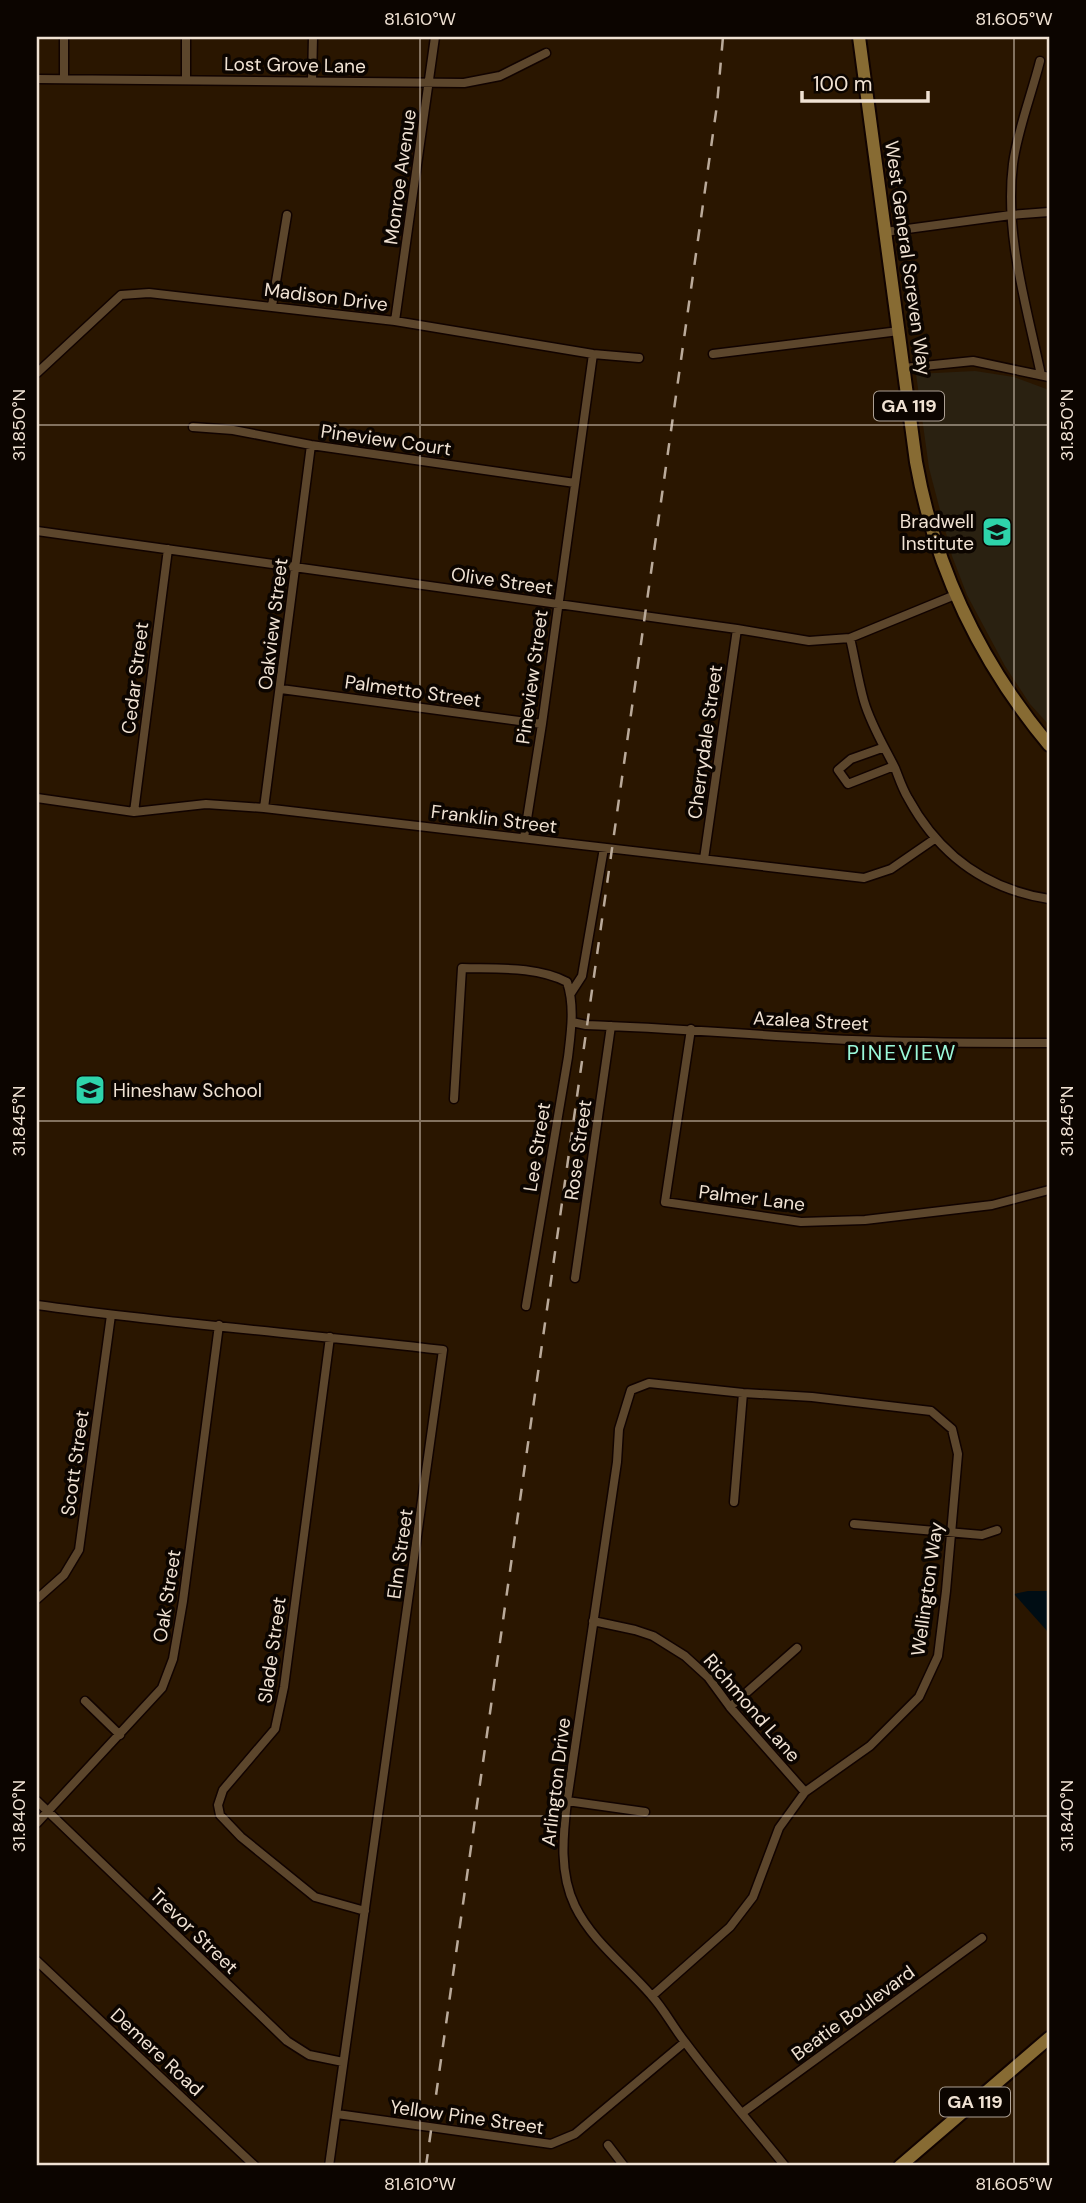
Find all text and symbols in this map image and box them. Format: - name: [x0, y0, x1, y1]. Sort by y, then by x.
- text: 81.610°W: [384, 7, 456, 31]
- text: 81.605°W: [975, 7, 1053, 31]
- street label: Lost Grove Lane: [224, 51, 366, 79]
- scale bar: [802, 60, 928, 104]
- text: 100 m: [813, 70, 873, 98]
- street label: Monroe Avenue: [378, 108, 422, 246]
- street label: West General Screven Way: [879, 139, 937, 377]
- street label: Madison Drive: [263, 277, 389, 317]
- text: 31.850°N: [7, 389, 31, 461]
- text: 31.850°N: [1055, 389, 1079, 461]
- road number: GA 119: [874, 392, 944, 420]
- street label: Pineview Court: [319, 418, 453, 462]
- place label: Bradwell Institute: [900, 509, 974, 556]
- school or university icon: Bradwell Institute: [980, 515, 1014, 549]
- street label: Oakview Street: [252, 556, 294, 692]
- street label: Olive Street: [449, 561, 555, 601]
- street label: Pineview Street: [510, 608, 554, 746]
- street label: Cedar Street: [116, 621, 154, 735]
- street label: Cherrydale Street: [682, 663, 728, 821]
- street label: Palmetto Street: [343, 669, 483, 713]
- street label: Franklin Street: [430, 799, 558, 839]
- street label: Azalea Street: [752, 1005, 870, 1037]
- district label: PINEVIEW: [847, 1039, 957, 1067]
- school or university icon: Hineshaw School: [73, 1073, 107, 1107]
- place label: Hineshaw School: [113, 1078, 262, 1103]
- text: 31.845°N: [7, 1086, 31, 1156]
- text: 31.845°N: [1055, 1086, 1079, 1156]
- street label: Rose Street: [559, 1098, 597, 1202]
- street label: Lee Street: [518, 1101, 556, 1193]
- street label: Palmer Lane: [697, 1179, 807, 1217]
- street label: Scott Street: [55, 1408, 95, 1518]
- street label: Elm Street: [381, 1507, 419, 1601]
- street label: Wellington Way: [905, 1520, 949, 1658]
- street label: Oak Street: [147, 1548, 187, 1644]
- street label: Slade Street: [252, 1595, 292, 1705]
- street label: Richmond Lane: [698, 1649, 806, 1767]
- street label: Arlington Drive: [536, 1716, 576, 1848]
- text: 31.840°N: [7, 1780, 31, 1852]
- text: 31.840°N: [1055, 1780, 1079, 1852]
- street label: Trevor Street: [145, 1883, 243, 1979]
- street label: Beatie Boulevard: [786, 1960, 920, 2066]
- street label: Demere Road: [105, 2003, 209, 2101]
- road number: GA 119: [940, 2088, 1010, 2116]
- street label: Yellow Pine Street: [388, 2094, 546, 2140]
- text: 81.610°W: [384, 2172, 456, 2196]
- text: 81.605°W: [975, 2172, 1053, 2196]

